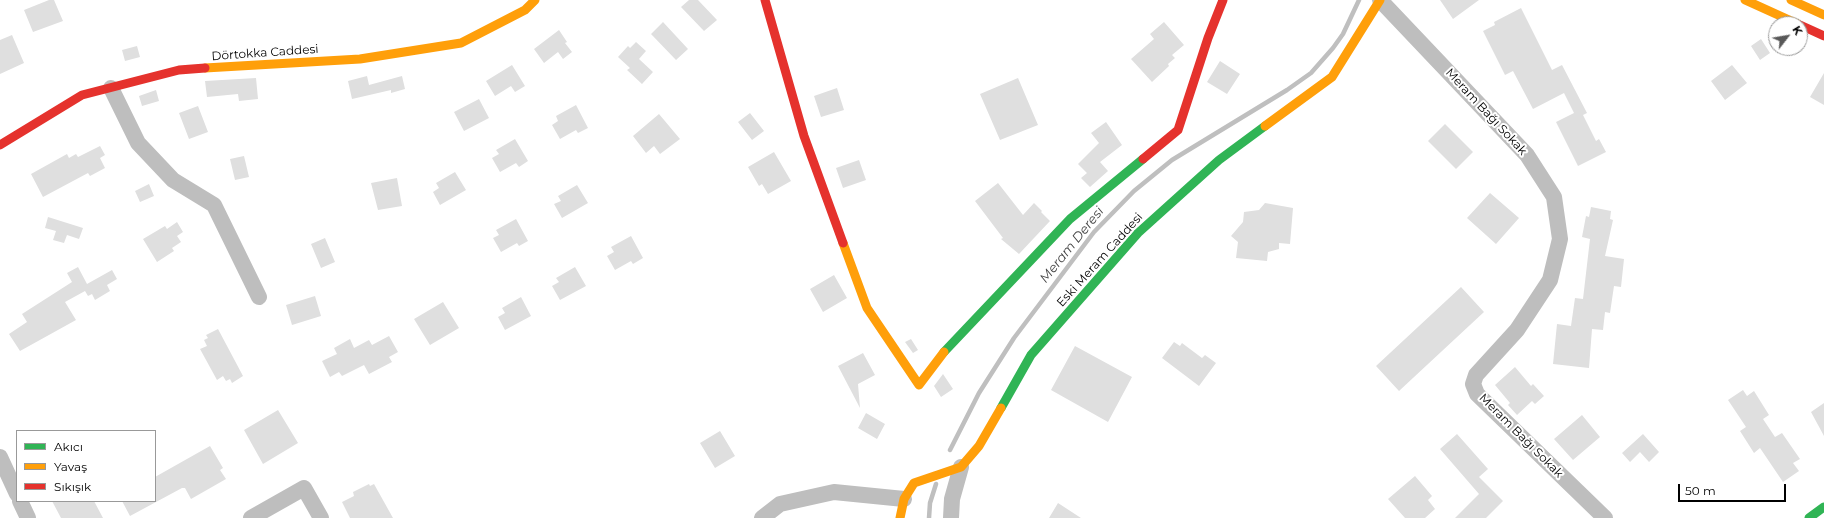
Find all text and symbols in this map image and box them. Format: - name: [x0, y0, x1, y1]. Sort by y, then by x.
- north arrow: [1768, 16, 1808, 56]
- text: K: [1789, 23, 1806, 37]
- street label: Dörtokka Caddesi: [211, 42, 319, 64]
- street label: Meram Bağı Sokak: [1442, 66, 1530, 158]
- water label: Meram Deresi: [1037, 204, 1107, 286]
- street label: Eski Meram Caddesi: [1054, 210, 1146, 310]
- street label: Meram Bağı Sokak: [1476, 391, 1566, 481]
- legend: [16, 430, 156, 502]
- text: Akıcı: [54, 439, 83, 454]
- text: Yavaş: [54, 459, 87, 474]
- scale bar: [1680, 476, 1788, 502]
- text: Sıkışık: [54, 479, 91, 494]
- text: 50 m: [1685, 483, 1716, 498]

